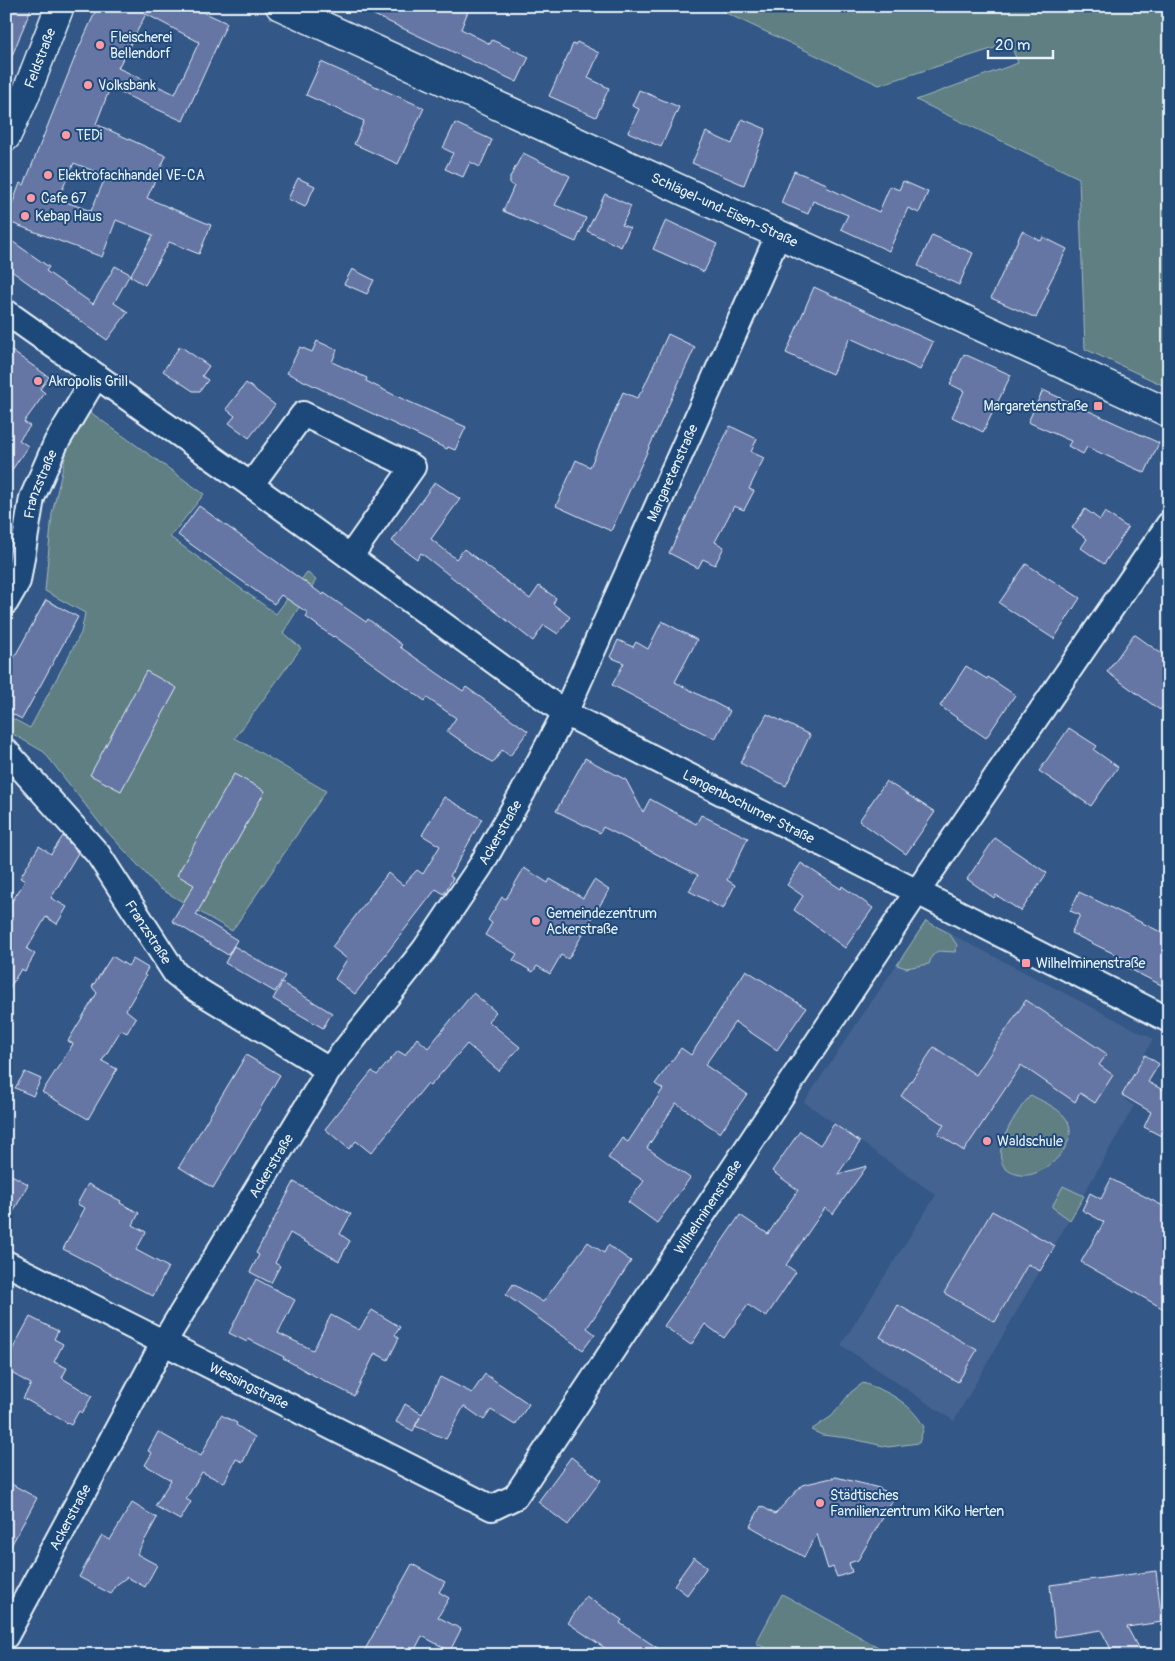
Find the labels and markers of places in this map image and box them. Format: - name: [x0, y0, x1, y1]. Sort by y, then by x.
- place label: Fleischerei Bellendorf: [110, 29, 173, 62]
- marker: Fleischerei Bellendorf: [94, 39, 106, 51]
- place label: Volksbank: [98, 77, 156, 94]
- marker: Volksbank: [82, 79, 94, 91]
- place label: TEDi: [76, 127, 103, 144]
- marker: TEDi: [60, 129, 72, 141]
- place label: Elektrofachhandel VE-CA: [58, 167, 205, 184]
- marker: Elektrofachhandel VE-CA: [42, 169, 54, 181]
- place label: Cafe 67: [41, 190, 87, 207]
- marker: Cafe 67: [25, 192, 37, 204]
- place label: Kebap Haus: [35, 208, 103, 225]
- marker: Kebap Haus: [19, 210, 31, 222]
- place label: Akropolis Grill: [48, 373, 128, 390]
- marker: Akropolis Grill: [32, 375, 44, 387]
- place label: Margaretenstraße: [983, 398, 1088, 415]
- marker: Margaretenstraße: [1092, 400, 1104, 412]
- place label: Gemeindezentrum Ackerstraße: [546, 905, 657, 938]
- marker: Gemeindezentrum Ackerstraße: [530, 915, 542, 927]
- place label: Wilhelminenstraße: [1036, 955, 1146, 972]
- marker: Wilhelminenstraße: [1020, 957, 1032, 969]
- place label: Waldschule: [997, 1133, 1063, 1150]
- marker: Waldschule: [981, 1135, 993, 1147]
- place label: Städtisches Familienzentrum KiKo Herten: [830, 1487, 1004, 1520]
- marker: Städtisches Familienzentrum KiKo Herten: [814, 1497, 826, 1509]

